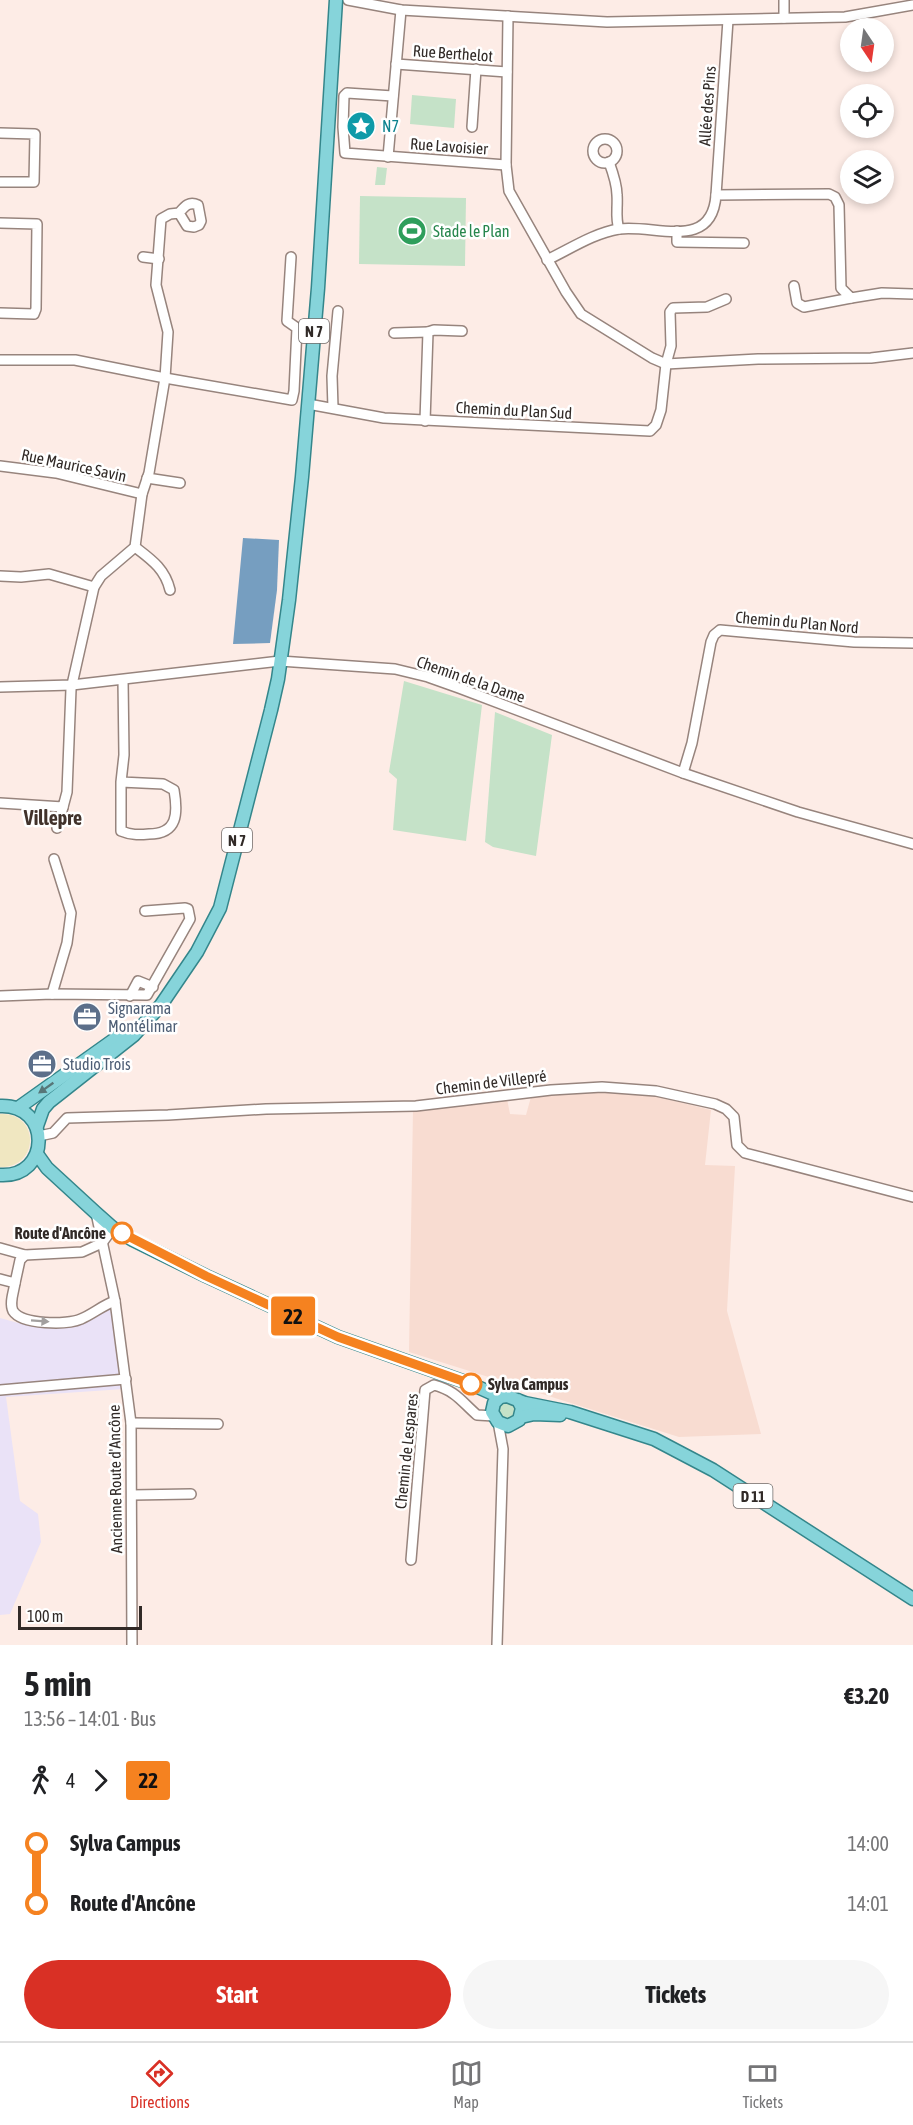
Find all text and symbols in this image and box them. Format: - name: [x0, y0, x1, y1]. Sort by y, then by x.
- north arrow: [840, 18, 894, 72]
- map controls: [840, 18, 894, 204]
- street label: Rue Berthelot: [412, 41, 494, 65]
- street label: Allée des Pins: [695, 65, 719, 147]
- button: locate: [840, 84, 894, 138]
- place icon: N7: [345, 110, 377, 142]
- place label: N7: [382, 117, 399, 135]
- street label: Rue Lavoisier: [410, 134, 489, 158]
- button: layers: [840, 150, 894, 204]
- sports icon: Stade le Plan: [396, 215, 428, 247]
- place label: Stade le Plan: [433, 222, 510, 240]
- road number: N 7: [299, 319, 329, 343]
- street label: Chemin du Plan Sud: [455, 398, 573, 422]
- street label: Rue Maurice Savin: [20, 445, 128, 485]
- street label: Chemin du Plan Nord: [735, 608, 859, 636]
- street label: Chemin de la Dame: [414, 652, 528, 706]
- district label: Villepre: [23, 806, 82, 829]
- road number: N 7: [222, 828, 252, 852]
- place label: Signarama Montélimar: [108, 999, 178, 1035]
- office icon: Signarama Montélimar: [71, 1001, 103, 1033]
- office icon: Studio Trois: [26, 1048, 58, 1080]
- place label: Studio Trois: [63, 1055, 131, 1073]
- street label: Chemin de Villepré: [435, 1066, 547, 1099]
- one-way arrow: [38, 1082, 54, 1094]
- marker: Route d'Ancône: [111, 1222, 133, 1244]
- place label: Route d'Ancône: [15, 1224, 106, 1242]
- line badge: 22: [266, 1296, 320, 1336]
- text: 22: [283, 1304, 303, 1328]
- one-way arrow: [30, 1316, 49, 1326]
- marker: Sylva Campus: [460, 1373, 482, 1395]
- place label: Sylva Campus: [488, 1375, 569, 1393]
- street label: Chemin de Lespares: [391, 1392, 422, 1510]
- street label: Ancienne Route d'Ancône: [105, 1404, 125, 1554]
- road number: D 11: [734, 1484, 772, 1508]
- scale bar: [18, 1603, 142, 1630]
- text: 100 m: [27, 1607, 63, 1625]
- text: 5 min: [24, 1665, 91, 1703]
- text: €3.20: [844, 1683, 889, 1709]
- text: 13:56 – 14:01 · Bus: [24, 1707, 156, 1730]
- icon: walk: [24, 1764, 57, 1797]
- icon: forward: [84, 1764, 117, 1797]
- text: 22: [138, 1768, 158, 1792]
- text: 4: [66, 1769, 75, 1792]
- text: Sylva Campus: [70, 1830, 181, 1856]
- text: 14:00: [847, 1832, 889, 1855]
- text: Route d'Ancône: [70, 1890, 196, 1916]
- text: 14:01: [847, 1892, 889, 1915]
- button: Start: [24, 1960, 451, 2029]
- button: Tickets: [463, 1960, 889, 2029]
- tab: Directions: [130, 2057, 190, 2111]
- tab: Map: [450, 2057, 483, 2111]
- tab: Tickets: [742, 2057, 783, 2111]

